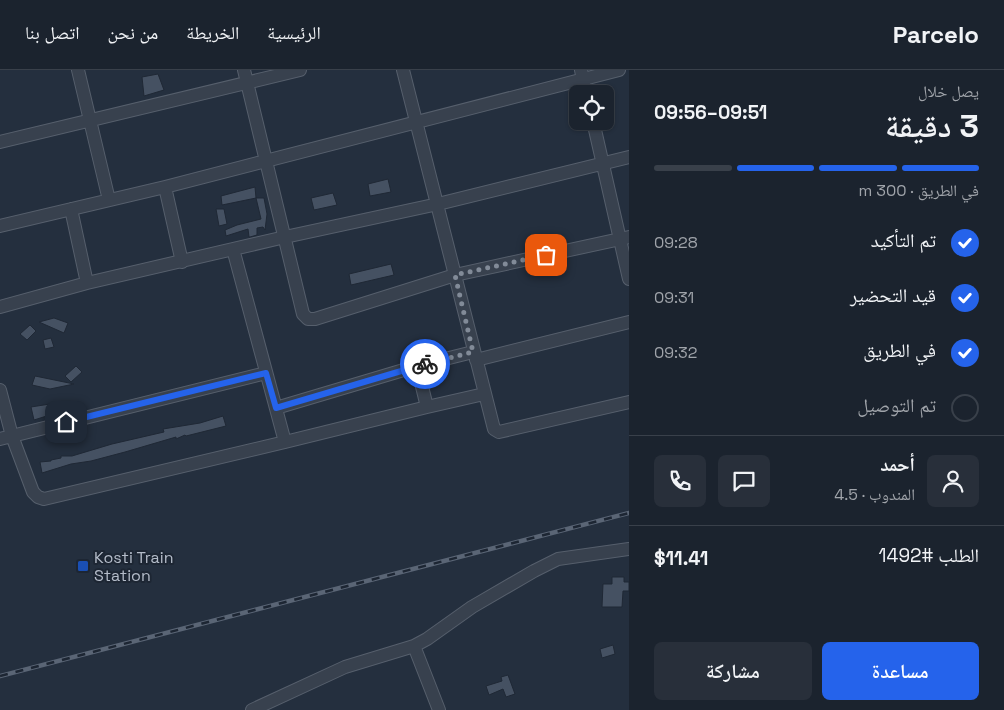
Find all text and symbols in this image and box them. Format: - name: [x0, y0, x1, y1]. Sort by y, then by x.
- text: Parcelo: [893, 19, 979, 50]
- text: اتصل بنا: [25, 21, 80, 44]
- text: من نحن: [108, 21, 158, 44]
- text: الخريطة: [186, 21, 239, 44]
- text: الرئيسية: [267, 21, 321, 44]
- text: يصل خلال: [918, 81, 979, 102]
- map controls: [569, 85, 614, 130]
- button: locate: [569, 85, 614, 130]
- text: 09:51–09:56: [654, 100, 767, 125]
- text: 3 دقيقة: [885, 106, 979, 146]
- text: في الطريق · 300 m: [858, 180, 979, 201]
- text: تم التأكيد: [871, 228, 936, 253]
- icon: check: [951, 229, 979, 257]
- text: 09:28: [654, 232, 698, 253]
- pin: [525, 234, 567, 276]
- icon: bag: [532, 241, 560, 269]
- text: قيد التحضير: [850, 283, 936, 308]
- icon: check: [951, 284, 979, 312]
- text: 09:31: [654, 287, 694, 308]
- text: في الطريق: [863, 338, 936, 363]
- courier: [400, 339, 450, 389]
- icon: check: [951, 339, 979, 367]
- text: 09:32: [654, 342, 697, 363]
- icon: bike: [411, 350, 439, 378]
- text: تم التوصيل: [857, 393, 936, 418]
- pin: [45, 401, 87, 443]
- icon: home: [52, 408, 80, 436]
- text: أحمد: [880, 452, 915, 477]
- button: phone: [654, 455, 706, 507]
- button: chat: [718, 455, 770, 507]
- button: person: [927, 455, 979, 507]
- text: المندوب · 4.5: [834, 484, 915, 505]
- text: الطلب #1492: [879, 543, 979, 568]
- text: $11.41: [654, 546, 708, 571]
- place label: Kosti Train Station: [94, 547, 173, 586]
- marker: Kosti Train Station: [76, 559, 90, 573]
- button: مشاركة: [654, 642, 812, 700]
- button: مساعدة: [822, 642, 979, 700]

